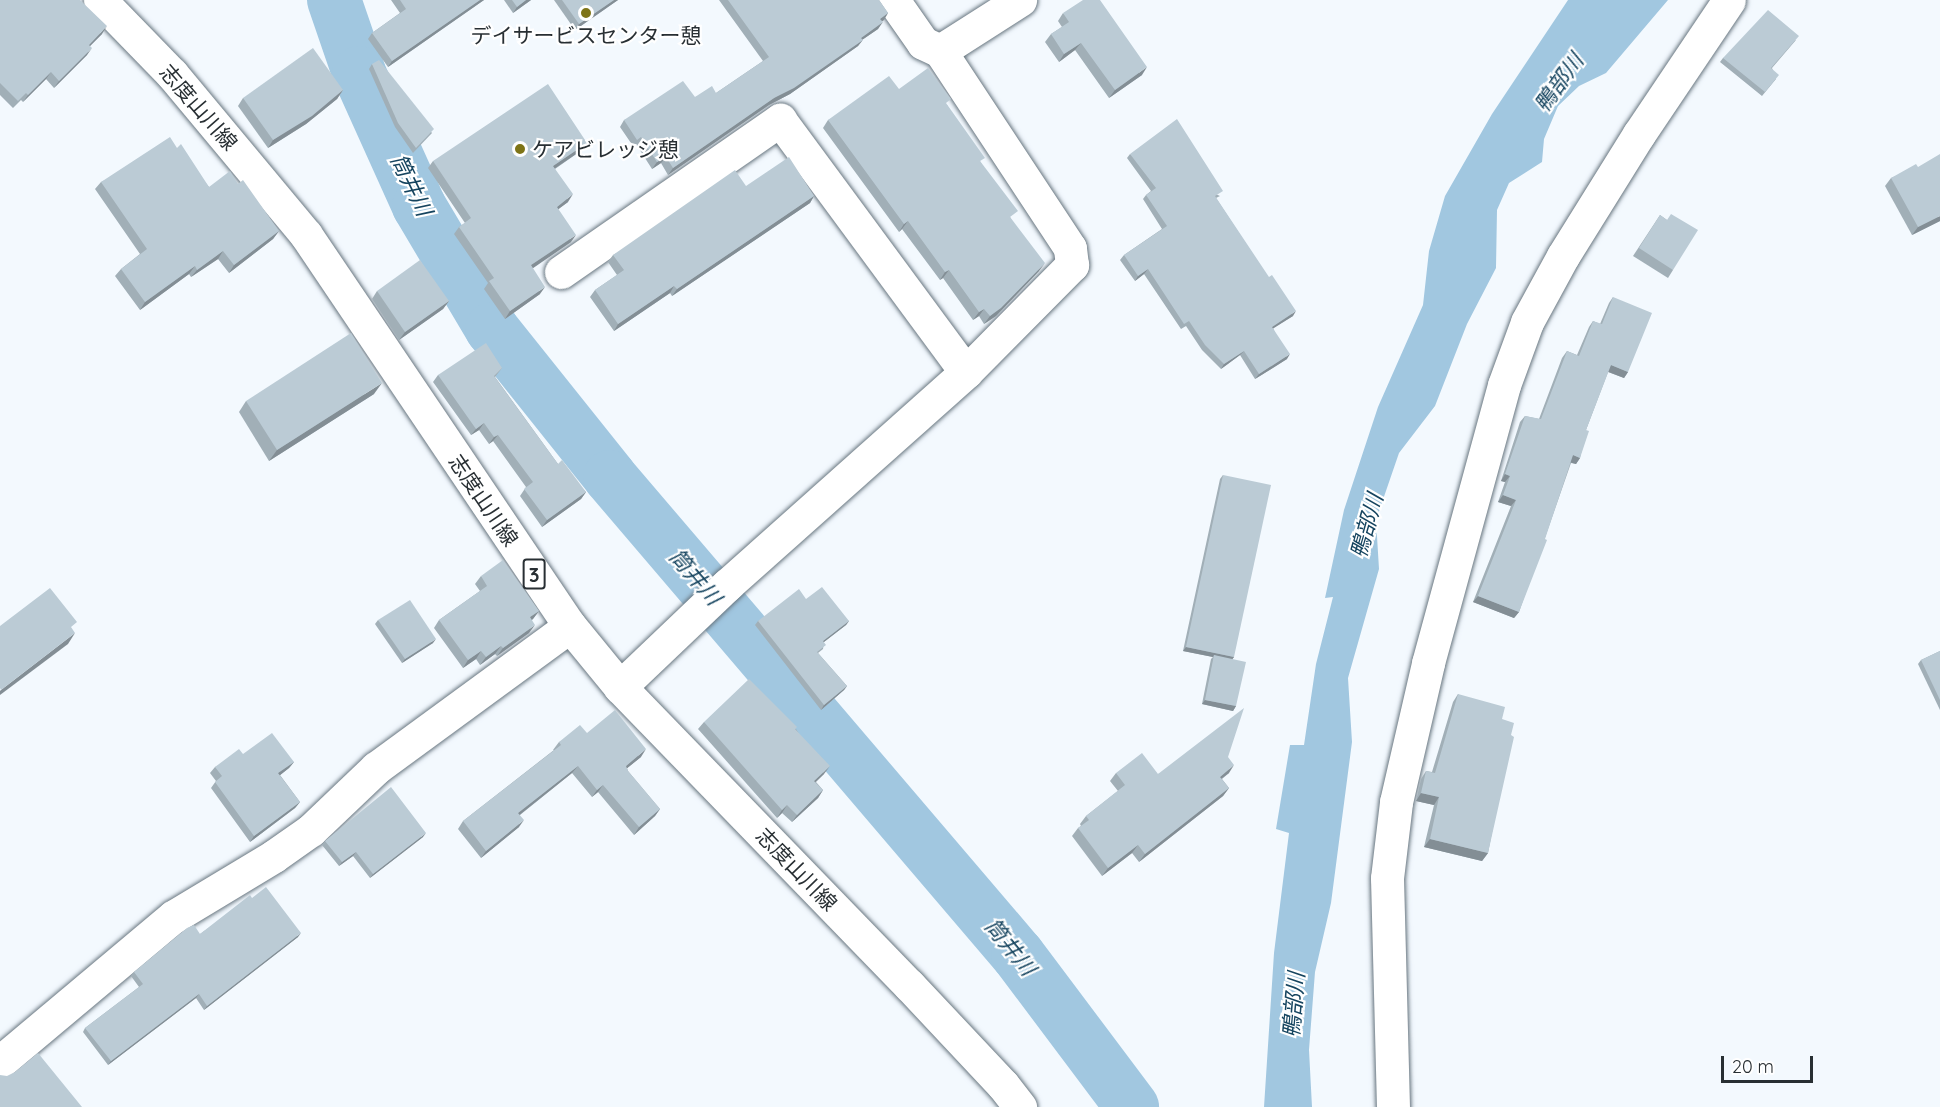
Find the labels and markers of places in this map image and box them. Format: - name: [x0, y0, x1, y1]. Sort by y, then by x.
- marker: デイサービスセンター憩: [579, 6, 593, 20]
- place label: デイサービスセンター憩: [471, 22, 701, 48]
- place label: ケアビレッジ憩: [532, 136, 679, 162]
- marker: ケアビレッジ憩: [513, 142, 527, 156]

